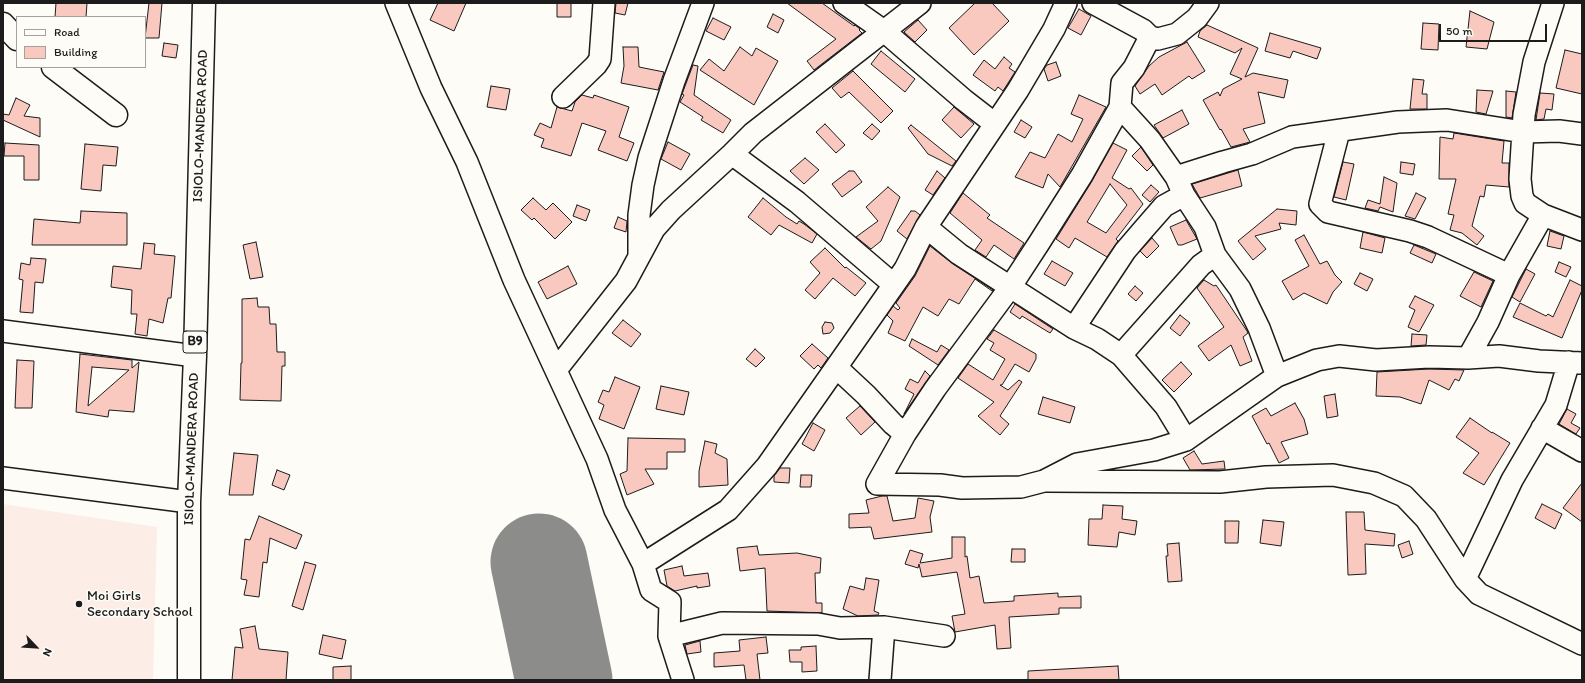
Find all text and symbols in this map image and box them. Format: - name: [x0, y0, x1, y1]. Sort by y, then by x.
- legend: [16, 16, 146, 68]
- scale bar: [1441, 16, 1549, 42]
- text: 50 m: [1446, 24, 1472, 38]
- text: Road: [54, 25, 80, 39]
- text: Building: [54, 45, 97, 59]
- street label: ISIOLO-MANDERA ROAD: [190, 49, 212, 203]
- road number: B9: [183, 331, 207, 353]
- street label: ISIOLO-MANDERA ROAD: [181, 372, 203, 526]
- place label: Moi Girls Secondary School: [87, 588, 193, 620]
- marker: Moi Girls Secondary School: [74, 599, 84, 609]
- north arrow: [16, 627, 56, 667]
- text: N: [40, 646, 55, 658]

